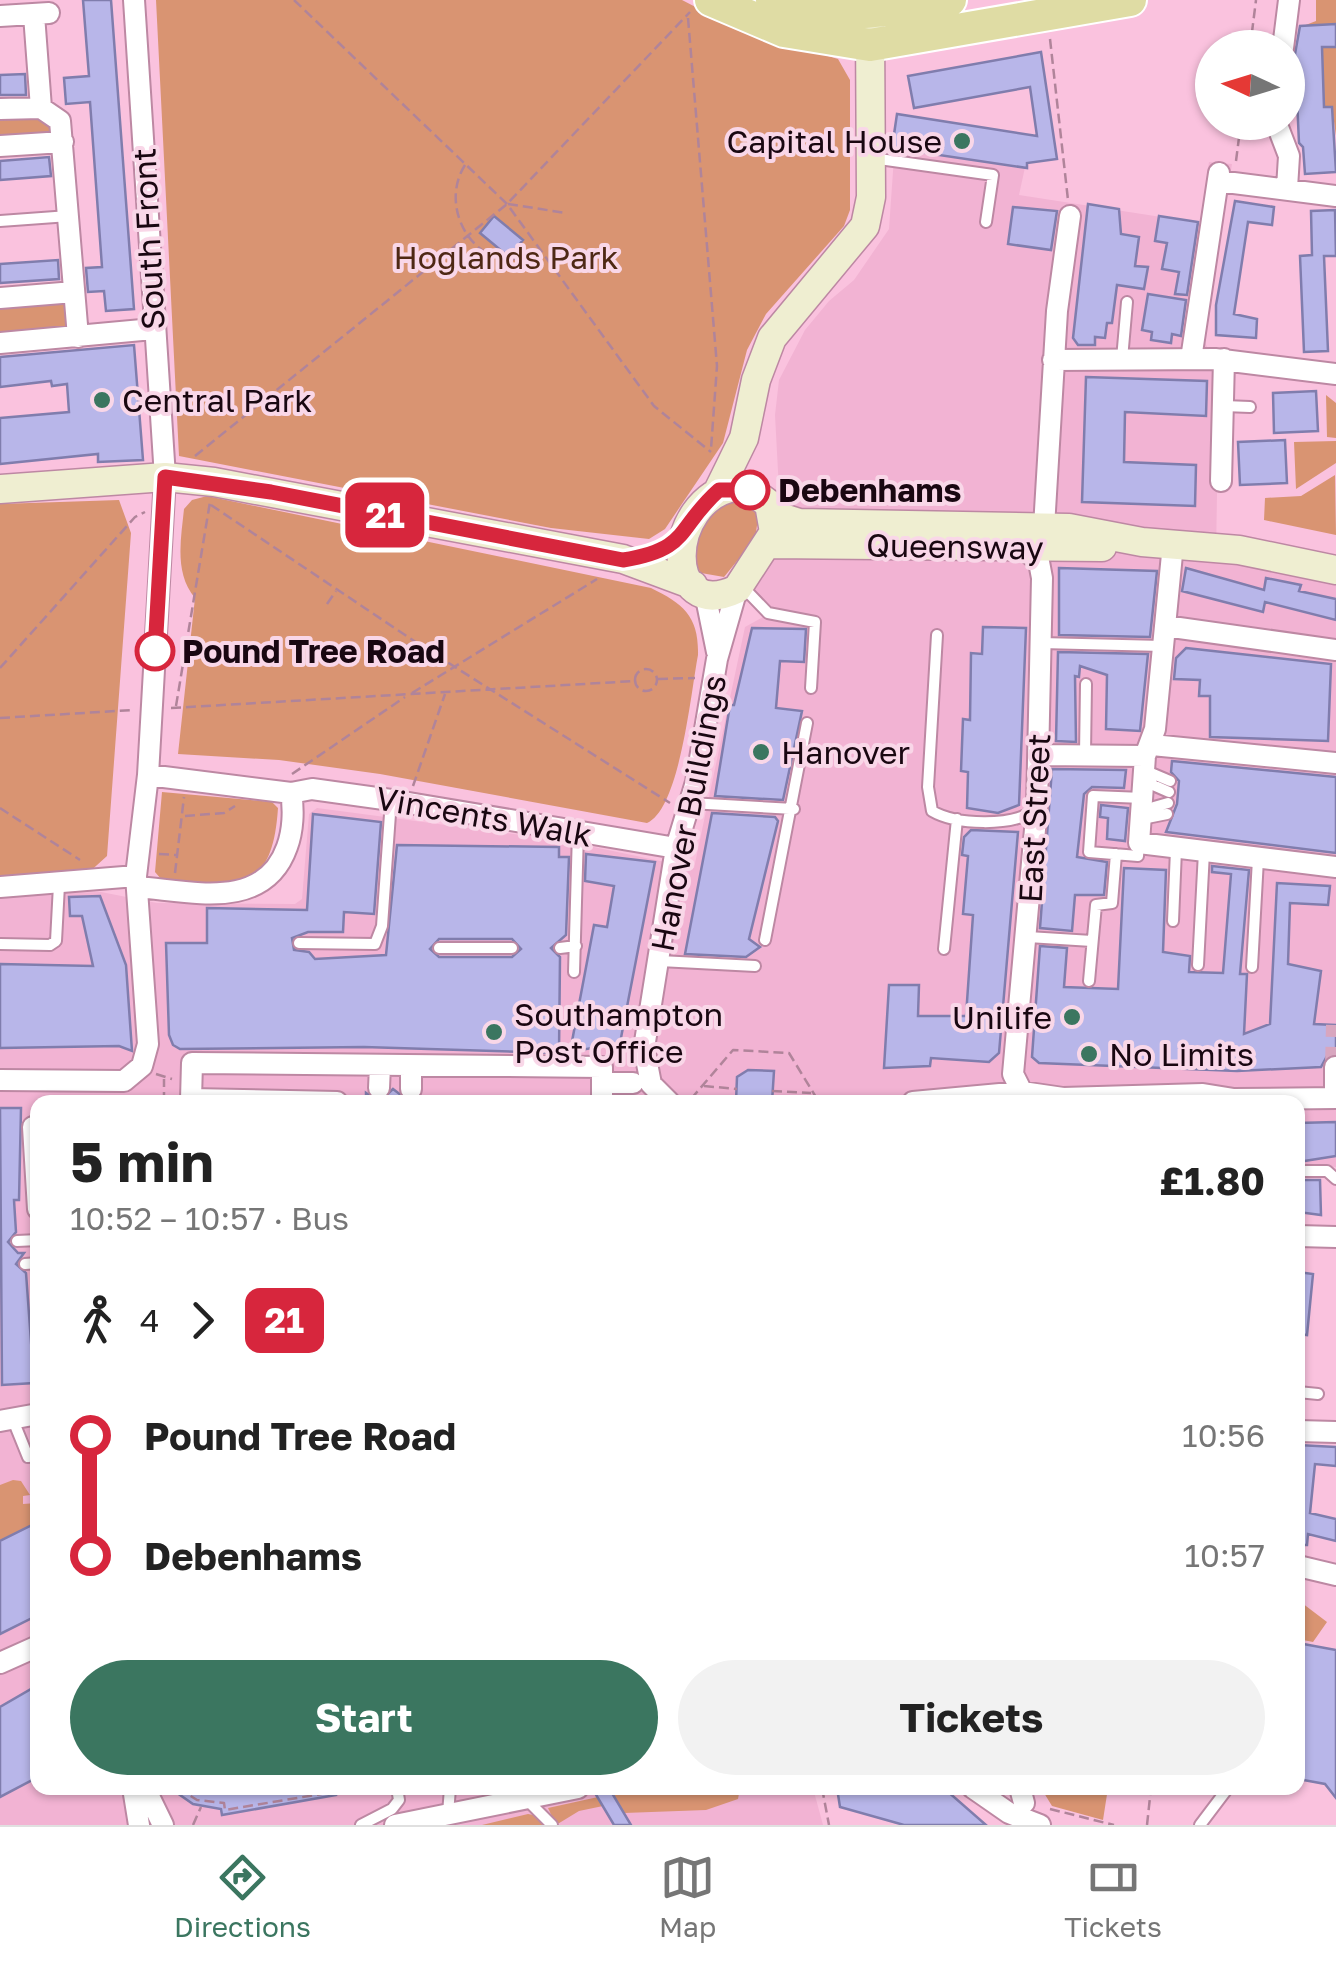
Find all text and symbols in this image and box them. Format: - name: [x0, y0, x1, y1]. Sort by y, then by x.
- north arrow: [1195, 30, 1305, 140]
- map controls: [1195, 30, 1305, 140]
- place label: Capital House: [726, 122, 942, 160]
- marker: Capital House: [951, 130, 973, 152]
- street label: South Front: [124, 147, 172, 331]
- park label: Hoglands Park: [393, 238, 619, 276]
- place label: Central Park: [122, 381, 312, 419]
- marker: Central Park: [91, 389, 113, 411]
- marker: Debenhams: [731, 471, 769, 509]
- place label: Debenhams: [778, 471, 962, 509]
- line badge: 21: [340, 482, 430, 548]
- text: 21: [365, 494, 405, 536]
- street label: Queensway: [866, 525, 1044, 567]
- marker: Pound Tree Road: [136, 632, 174, 670]
- place label: Pound Tree Road: [182, 632, 445, 670]
- street label: Hanover Buildings: [643, 672, 733, 954]
- street label: East Street: [1011, 732, 1057, 904]
- place label: Hanover: [781, 733, 910, 771]
- marker: Hanover: [750, 741, 772, 763]
- street label: Vincents Walk: [373, 778, 595, 854]
- place label: Southampton Post Office: [514, 995, 723, 1070]
- place label: Unilife: [952, 998, 1052, 1036]
- marker: Unilife: [1061, 1006, 1083, 1028]
- marker: Southampton Post Office: [483, 1021, 505, 1043]
- place label: No Limits: [1109, 1035, 1254, 1073]
- marker: No Limits: [1078, 1043, 1100, 1065]
- text: 5 min: [70, 1128, 214, 1194]
- text: £1.80: [1159, 1158, 1265, 1203]
- text: 10:52 – 10:57 · Bus: [70, 1199, 349, 1237]
- icon: walk: [70, 1293, 125, 1348]
- icon: forward: [175, 1293, 230, 1348]
- text: 21: [265, 1299, 304, 1341]
- text: 4: [140, 1301, 160, 1339]
- text: Pound Tree Road: [144, 1413, 456, 1458]
- text: 10:56: [1182, 1416, 1265, 1454]
- text: Debenhams: [144, 1533, 362, 1578]
- text: 10:57: [1185, 1536, 1265, 1574]
- button: Start: [70, 1660, 658, 1775]
- button: Tickets: [678, 1660, 1265, 1775]
- tab: Directions: [174, 1850, 311, 1943]
- tab: Map: [659, 1850, 716, 1943]
- tab: Tickets: [1064, 1850, 1162, 1943]

